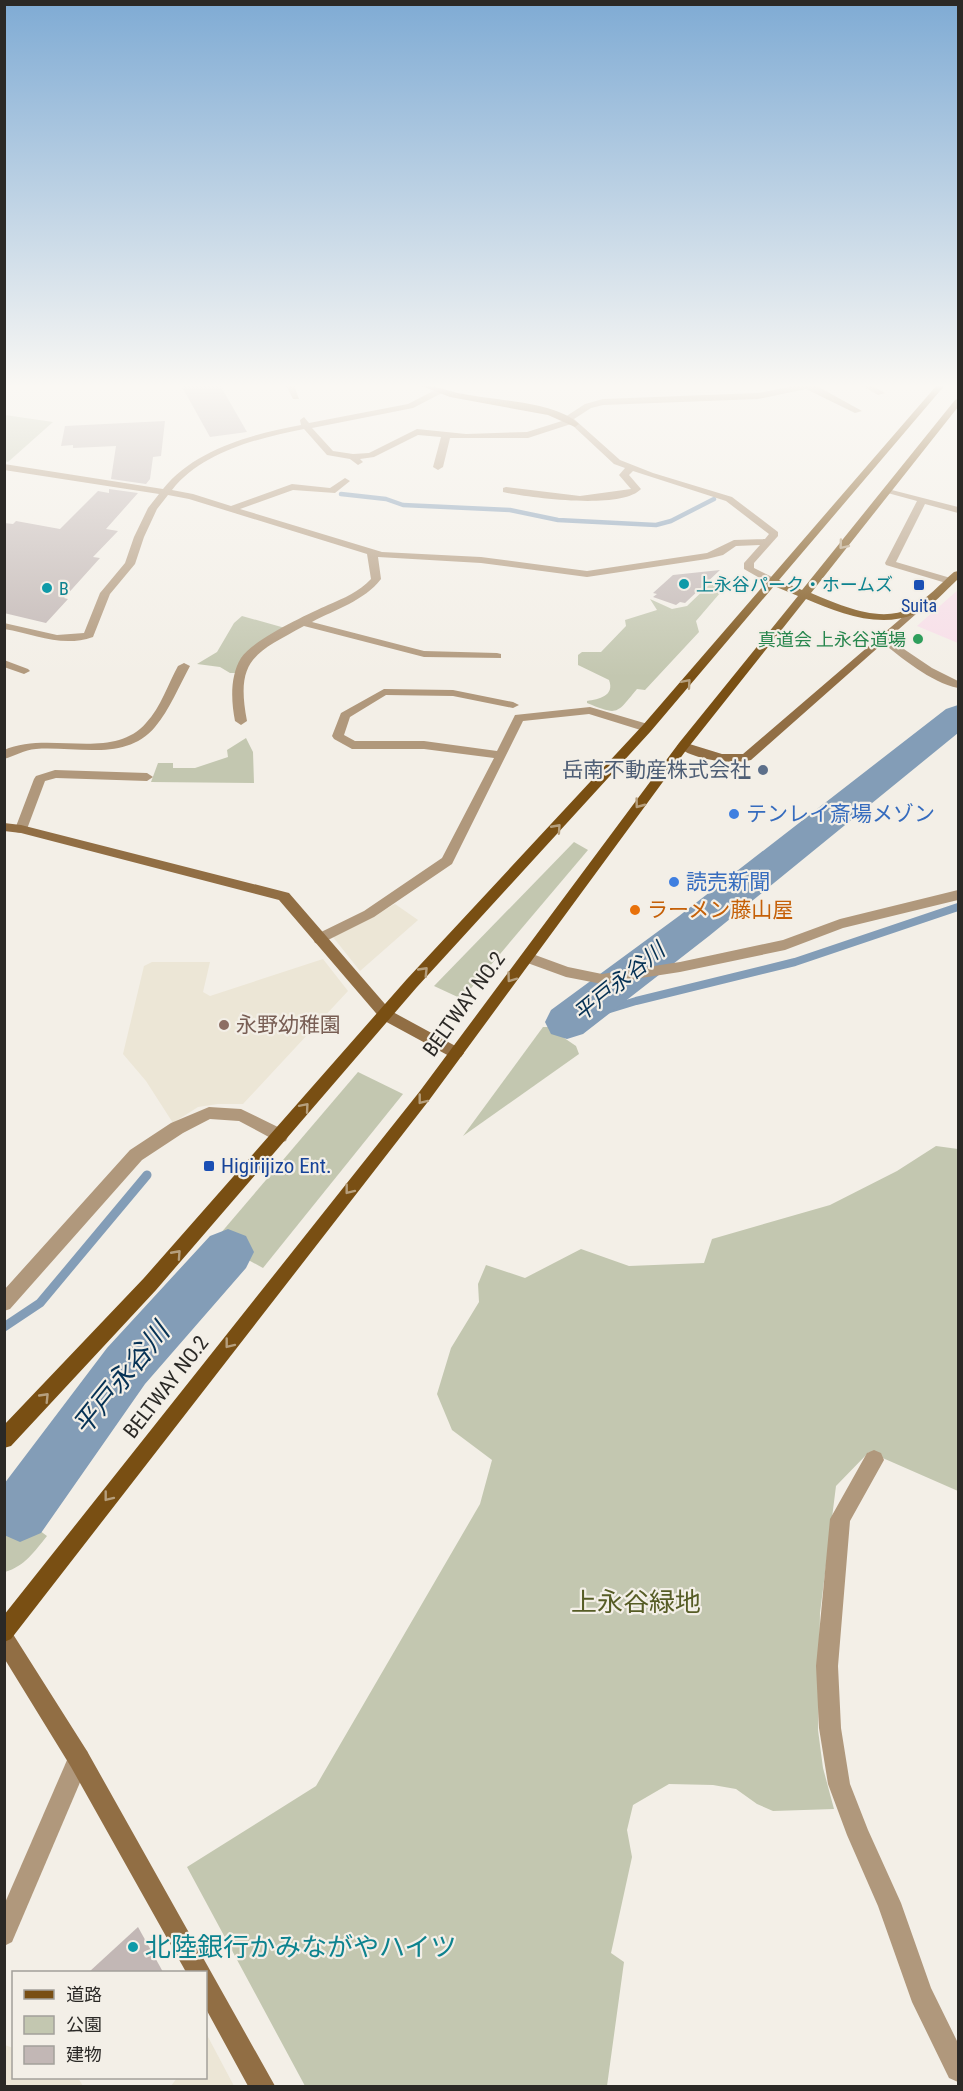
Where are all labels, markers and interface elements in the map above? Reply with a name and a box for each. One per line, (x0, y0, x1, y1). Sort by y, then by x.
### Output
one-way arrow (839, 538, 850, 549)
place label: 上永谷パーク・ホームズ (696, 574, 893, 595)
marker: 上永谷パーク・ホームズ (677, 577, 691, 591)
place label: B (59, 578, 69, 599)
marker: Suita (912, 578, 926, 592)
marker: B (40, 581, 54, 595)
place label: Suita (901, 595, 937, 616)
place label: 真道会 上永谷道場 (758, 629, 906, 650)
marker: 真道会 上永谷道場 (911, 632, 925, 646)
one-way arrow (680, 679, 691, 689)
place label: 岳南不動産株式会社 (562, 758, 751, 782)
marker: 岳南不動産株式会社 (756, 763, 770, 777)
one-way arrow (636, 798, 647, 809)
place label: テンレイ斎場メゾン (746, 802, 935, 826)
marker: テンレイ斎場メゾン (727, 807, 741, 821)
one-way arrow (550, 824, 561, 835)
place label: 読売新聞 (686, 870, 770, 894)
marker: 読売新聞 (667, 875, 681, 889)
place label: ラーメン藤山屋 (647, 898, 793, 922)
marker: ラーメン藤山屋 (628, 903, 642, 917)
water label: 平戸永谷川 (568, 936, 671, 1026)
street label: BELTWAY NO.2 (418, 947, 510, 1061)
one-way arrow (417, 967, 428, 978)
one-way arrow (507, 972, 518, 983)
place label: 永野幼稚園 (236, 1013, 341, 1037)
marker: 永野幼稚園 (217, 1018, 231, 1032)
one-way arrow (418, 1093, 429, 1104)
one-way arrow (298, 1103, 309, 1114)
place label: Higirijizo Ent. (221, 1154, 332, 1178)
marker: Higirijizo Ent. (202, 1159, 216, 1173)
one-way arrow (345, 1184, 356, 1195)
one-way arrow (170, 1250, 181, 1261)
water label: 平戸永谷川 (66, 1314, 178, 1442)
street label: BELTWAY NO.2 (119, 1331, 213, 1443)
one-way arrow (225, 1337, 236, 1348)
one-way arrow (38, 1393, 49, 1403)
one-way arrow (105, 1491, 116, 1502)
park label: 上永谷緑地 (571, 1587, 701, 1617)
place label: 北陸銀行かみながやハイツ (145, 1932, 456, 1962)
marker: 北陸銀行かみながやハイツ (126, 1940, 140, 1954)
legend (12, 1971, 207, 2079)
text: 道路 (66, 1984, 102, 2005)
text: 公園 (66, 2014, 102, 2035)
text: 建物 (66, 2044, 102, 2065)

